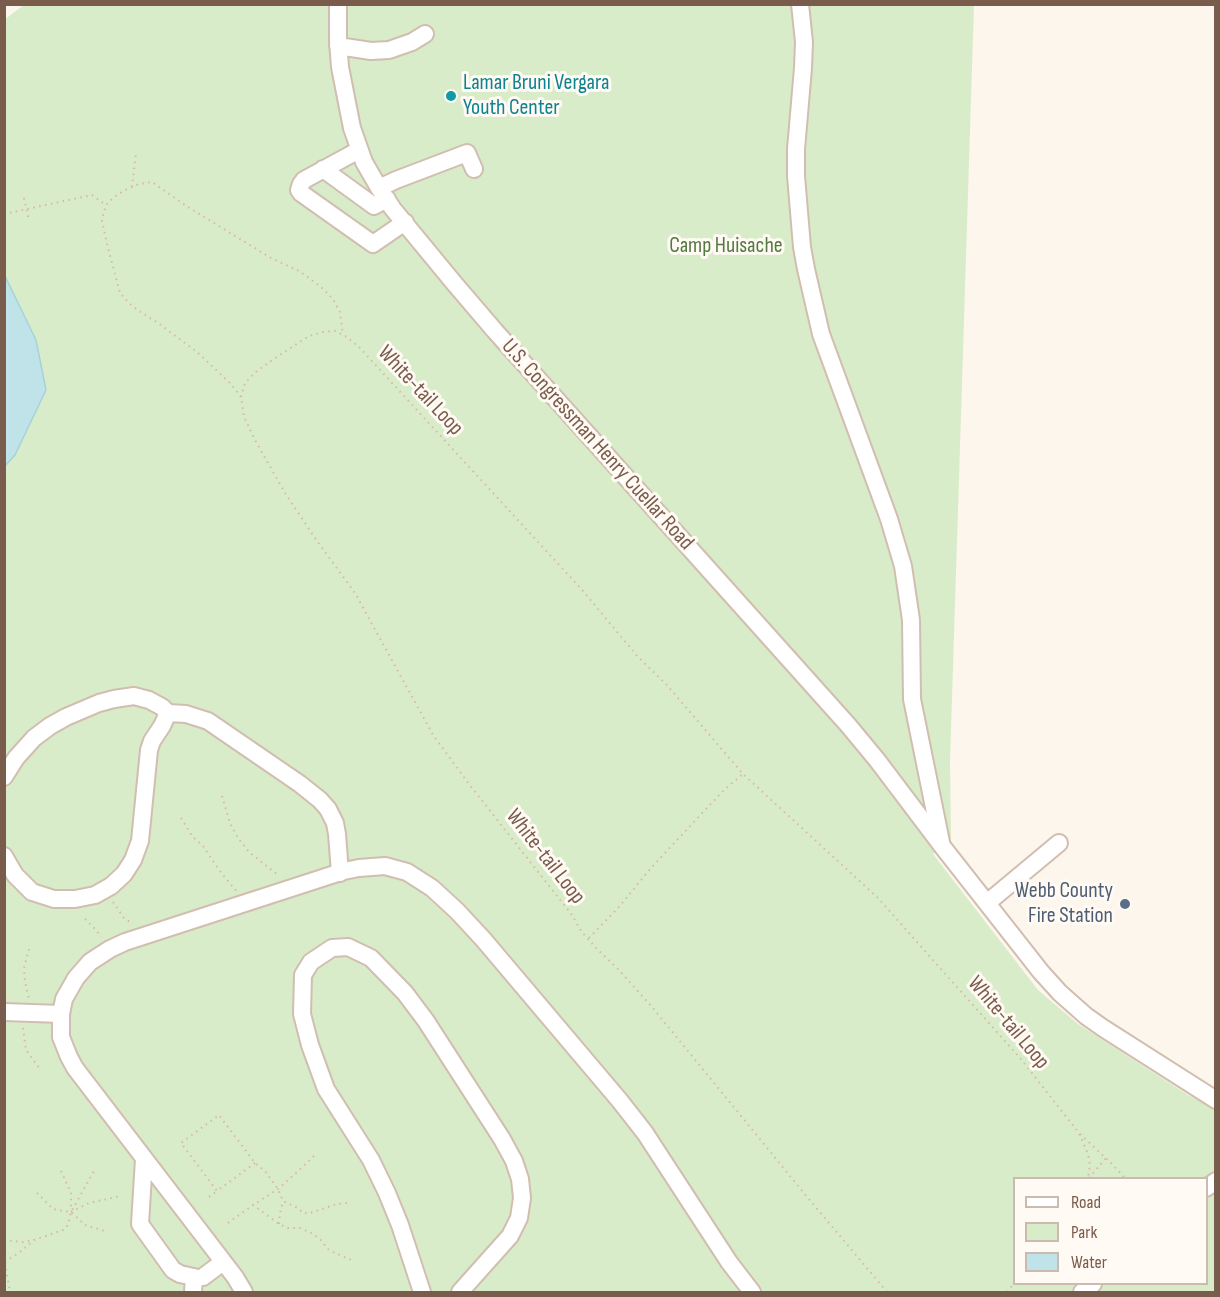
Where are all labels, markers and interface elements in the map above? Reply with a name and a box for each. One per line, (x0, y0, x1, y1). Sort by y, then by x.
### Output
place label: Lamar Bruni Vergara Youth Center (463, 70, 609, 122)
marker: Lamar Bruni Vergara Youth Center (444, 89, 458, 103)
park label: Camp Huisache (669, 233, 783, 259)
street label: U.S. Congressman Henry Cuellar Road (495, 334, 699, 556)
street label: White-tail Loop (372, 341, 468, 441)
street label: White-tail Loop (500, 804, 590, 910)
place label: Webb County Fire Station (1015, 878, 1113, 930)
marker: Webb County Fire Station (1118, 897, 1132, 911)
street label: White-tail Loop (961, 971, 1055, 1075)
legend (1013, 1177, 1208, 1285)
text: Road (1071, 1192, 1101, 1213)
text: Park (1071, 1222, 1097, 1243)
text: Water (1071, 1252, 1107, 1273)

